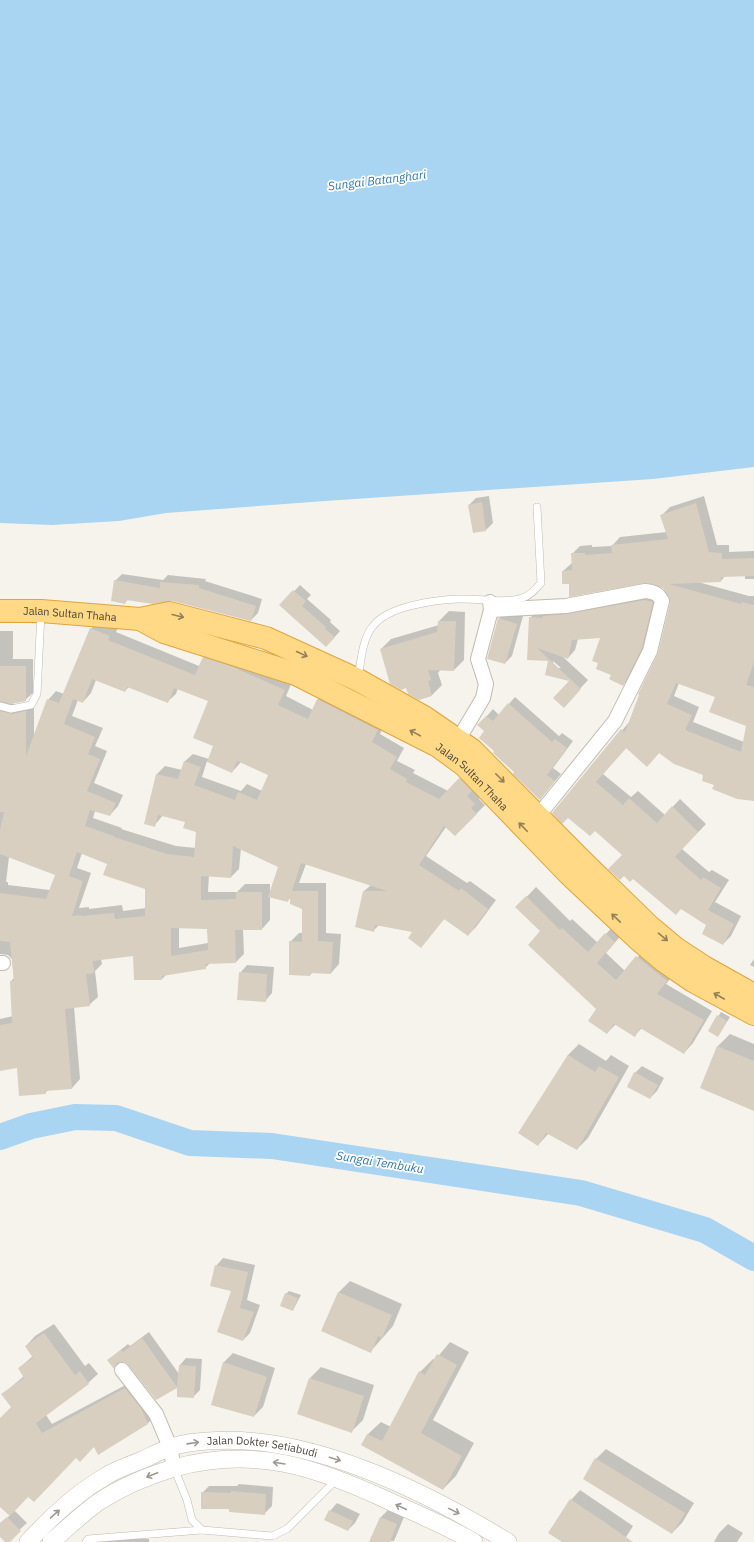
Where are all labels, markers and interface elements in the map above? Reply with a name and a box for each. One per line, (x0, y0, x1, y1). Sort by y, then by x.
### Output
water label: Sungai Batanghari (327, 166, 428, 193)
street label: Jalan Sultan Thaha (23, 604, 117, 624)
one-way arrow (171, 612, 184, 620)
one-way arrow (295, 651, 307, 658)
one-way arrow (409, 729, 421, 737)
street label: Jalan Sultan Thaha (433, 740, 511, 814)
one-way arrow (495, 773, 505, 783)
one-way arrow (519, 822, 528, 832)
one-way arrow (611, 914, 621, 923)
one-way arrow (657, 933, 668, 942)
one-way arrow (713, 992, 725, 1000)
water label: Sungai Tembuku (335, 1148, 425, 1176)
street label: Jalan Dokter Setiabudi (206, 1433, 319, 1460)
one-way arrow (187, 1439, 200, 1447)
one-way arrow (329, 1456, 341, 1464)
one-way arrow (273, 1459, 286, 1467)
one-way arrow (146, 1472, 158, 1480)
one-way arrow (395, 1503, 407, 1510)
one-way arrow (448, 1508, 460, 1515)
one-way arrow (50, 1509, 60, 1519)

